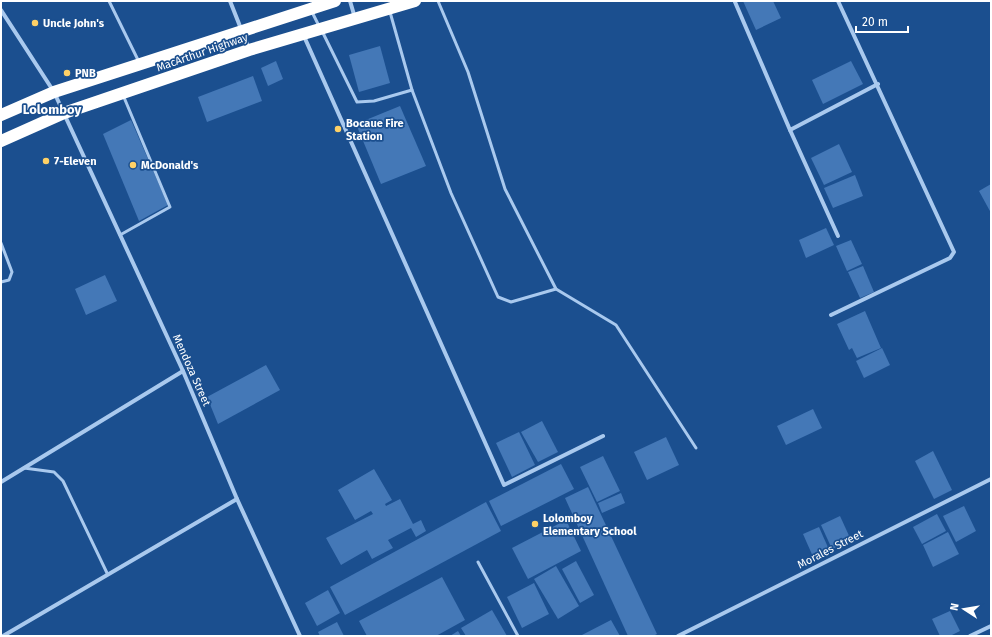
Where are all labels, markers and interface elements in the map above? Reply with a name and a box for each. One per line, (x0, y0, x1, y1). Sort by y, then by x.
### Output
scale bar (856, 8, 908, 34)
text: 20 m (862, 15, 888, 29)
place label: Uncle John's (43, 17, 105, 30)
marker: Uncle John's (30, 18, 40, 28)
street label: MacArthur Highway (155, 30, 250, 74)
place label: PNB (75, 67, 96, 80)
marker: PNB (62, 68, 72, 78)
district label: Lolomboy (23, 102, 81, 117)
place label: Bocaue Fire Station (346, 117, 404, 143)
marker: Bocaue Fire Station (333, 124, 343, 134)
place label: 7-Eleven (54, 155, 96, 168)
marker: 7-Eleven (41, 156, 51, 166)
place label: McDonald's (141, 159, 199, 172)
marker: McDonald's (128, 160, 138, 170)
street label: Mendoza Street (170, 332, 213, 408)
place label: Lolomboy Elementary School (543, 512, 637, 538)
marker: Lolomboy Elementary School (530, 519, 540, 529)
street label: Morales Street (795, 527, 865, 572)
north arrow (944, 589, 984, 629)
text: N (948, 602, 962, 612)

